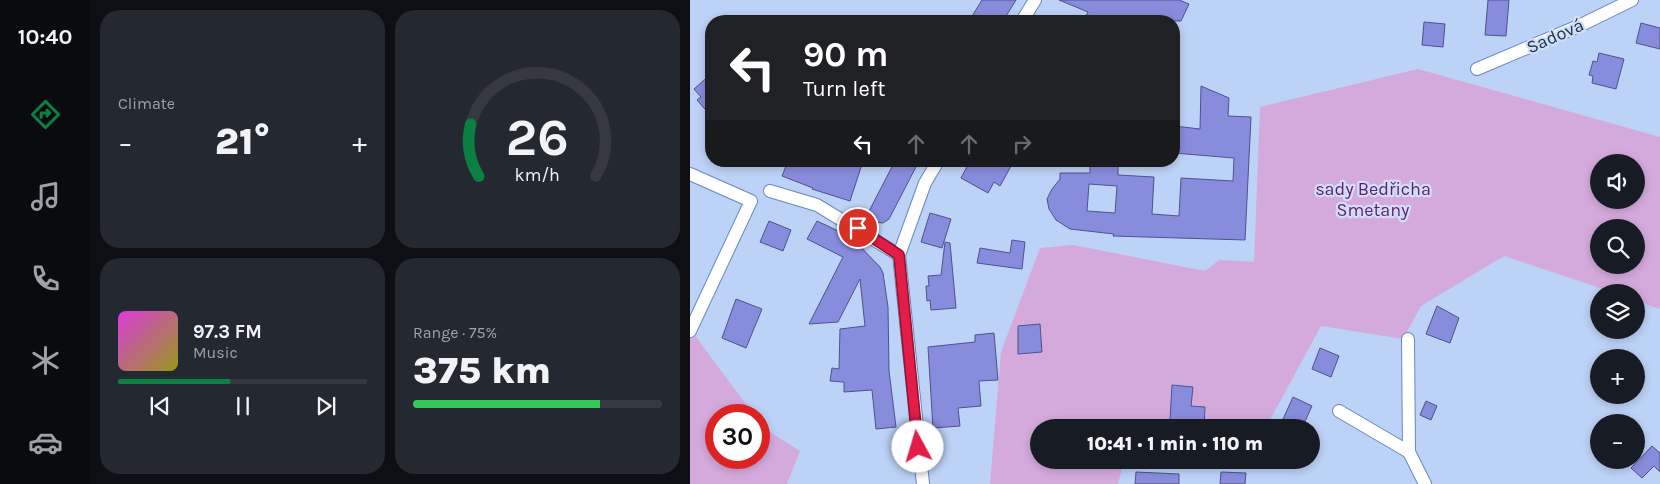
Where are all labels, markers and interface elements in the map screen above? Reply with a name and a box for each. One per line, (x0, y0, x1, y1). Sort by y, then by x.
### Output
street label: Sadová (1523, 14, 1587, 58)
text: 10:40 (18, 24, 72, 50)
text: 90 m (803, 34, 889, 75)
icon: left (720, 35, 785, 100)
text: Turn left (803, 76, 886, 102)
text: Climate (118, 94, 175, 113)
icon: directions (28, 97, 63, 132)
text: 26 (506, 107, 569, 168)
text: 21° (215, 119, 270, 164)
text: − (118, 126, 133, 159)
text: + (352, 126, 367, 159)
icon: left (849, 130, 877, 158)
icon: ahead (902, 130, 930, 158)
icon: ahead (955, 130, 983, 158)
icon: right (1008, 130, 1036, 158)
map controls (1590, 154, 1645, 469)
button: sound (1590, 154, 1645, 209)
text: km/h (515, 165, 560, 186)
park label: sady Bedřicha Smetany (1315, 178, 1431, 221)
icon: music (28, 179, 63, 214)
pin (837, 207, 879, 249)
icon: arrive (844, 214, 872, 242)
button: search (1590, 219, 1645, 274)
icon: phone (28, 261, 63, 296)
button: layers (1590, 284, 1645, 339)
text: 97.3 FM (193, 321, 262, 343)
text: Range · 75% (413, 323, 497, 342)
icon: climate (28, 343, 63, 378)
text: Music (193, 343, 238, 362)
text: 375 km (413, 348, 551, 393)
button: + (1590, 349, 1645, 404)
icon: previous (146, 392, 174, 420)
icon: pause (229, 392, 257, 420)
icon: next (312, 392, 340, 420)
speed limit sign: 30 (705, 404, 770, 469)
button: − (1590, 414, 1645, 469)
position arrow (891, 420, 943, 472)
icon: car (28, 425, 63, 460)
text: 10:41 · 1 min · 110 m (1087, 433, 1263, 455)

